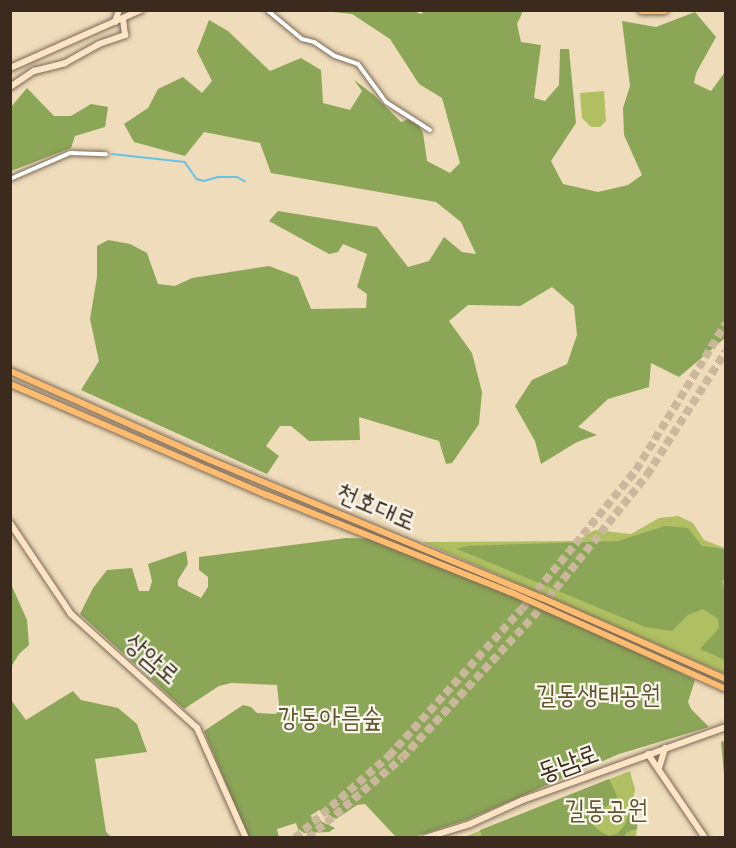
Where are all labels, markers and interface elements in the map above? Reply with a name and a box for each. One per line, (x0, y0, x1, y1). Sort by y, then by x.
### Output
street label: 천호대로 (331, 476, 421, 538)
street label: 상암로 (118, 627, 186, 691)
park label: 길동생태공원 (535, 679, 661, 711)
park label: 강동아름숲 (278, 702, 382, 734)
street label: 동남로 (533, 738, 603, 788)
park label: 길동공원 (564, 794, 648, 826)

